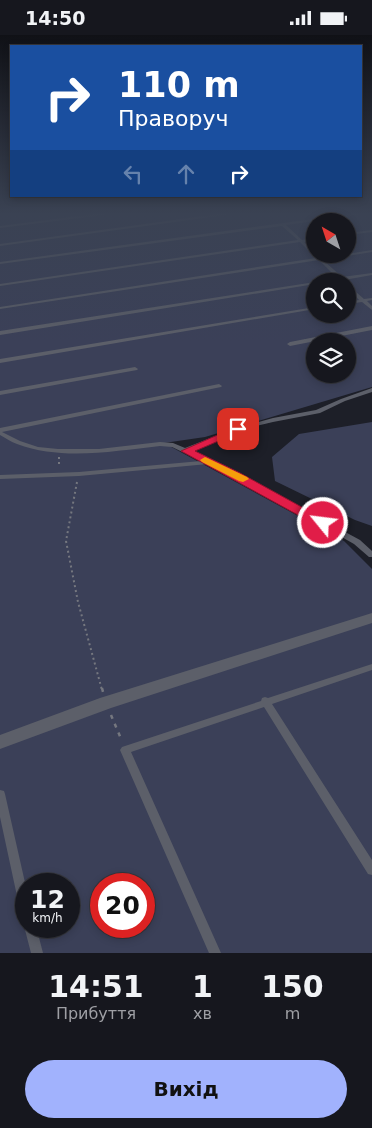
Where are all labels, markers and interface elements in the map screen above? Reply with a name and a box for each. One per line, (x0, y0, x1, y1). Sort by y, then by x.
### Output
text: 14:50 (25, 7, 85, 29)
icon: right (35, 65, 100, 130)
text: 110 m (118, 65, 240, 105)
text: Праворуч (118, 106, 228, 131)
icon: left (119, 160, 147, 188)
icon: ahead (172, 160, 200, 188)
icon: right (225, 160, 253, 188)
north arrow (306, 213, 356, 263)
map controls (306, 213, 356, 383)
button: search (306, 273, 356, 323)
button: layers (306, 333, 356, 383)
pin (217, 408, 259, 450)
icon: arrive (224, 415, 252, 443)
position arrow (296, 496, 348, 548)
speed limit sign: 20 (90, 873, 155, 938)
text: 12 (30, 885, 65, 914)
text: km/h (32, 911, 63, 925)
text: 14:51 (48, 969, 144, 1004)
text: 1 (192, 969, 213, 1004)
text: 150 (261, 969, 324, 1004)
text: Прибуття (56, 1004, 136, 1023)
text: хв (193, 1004, 212, 1023)
text: m (285, 1004, 300, 1023)
button: Вихід (25, 1060, 347, 1118)

